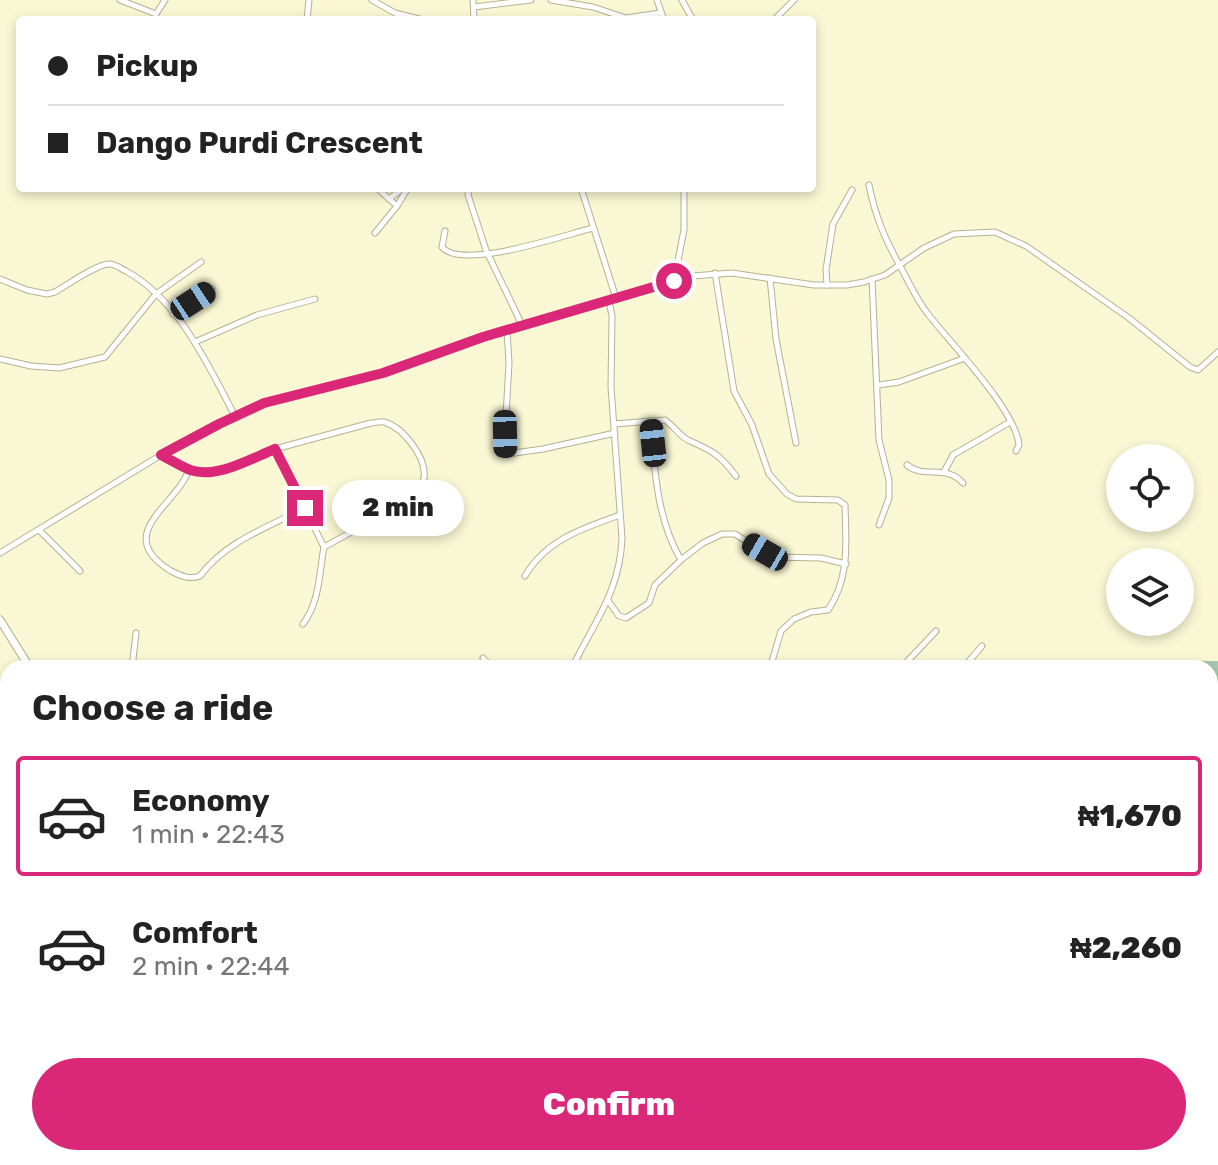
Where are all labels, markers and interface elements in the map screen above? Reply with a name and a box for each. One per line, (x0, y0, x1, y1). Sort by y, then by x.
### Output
text: Pickup (96, 48, 198, 84)
text: Dango Purdi Crescent (96, 125, 423, 161)
route start (656, 263, 692, 299)
car (166, 278, 220, 324)
car (493, 410, 517, 458)
car (639, 418, 667, 468)
map controls (1106, 444, 1194, 636)
button: locate (1106, 444, 1194, 532)
callout: 2 min (333, 480, 465, 536)
route end (287, 490, 323, 526)
text: 2 min (362, 492, 434, 523)
car (738, 530, 792, 574)
button: layers (1106, 548, 1194, 636)
text: Choose a ride (32, 686, 273, 729)
icon: car (36, 780, 108, 852)
text: Economy (132, 783, 270, 819)
text: ₦1,670 (1078, 798, 1182, 834)
text: 1 min · 22:43 (132, 819, 285, 850)
icon: car (36, 912, 108, 984)
text: Comfort (132, 915, 258, 951)
text: ₦2,260 (1070, 930, 1182, 966)
text: 2 min · 22:44 (132, 951, 290, 982)
button: Confirm (32, 1058, 1186, 1150)

